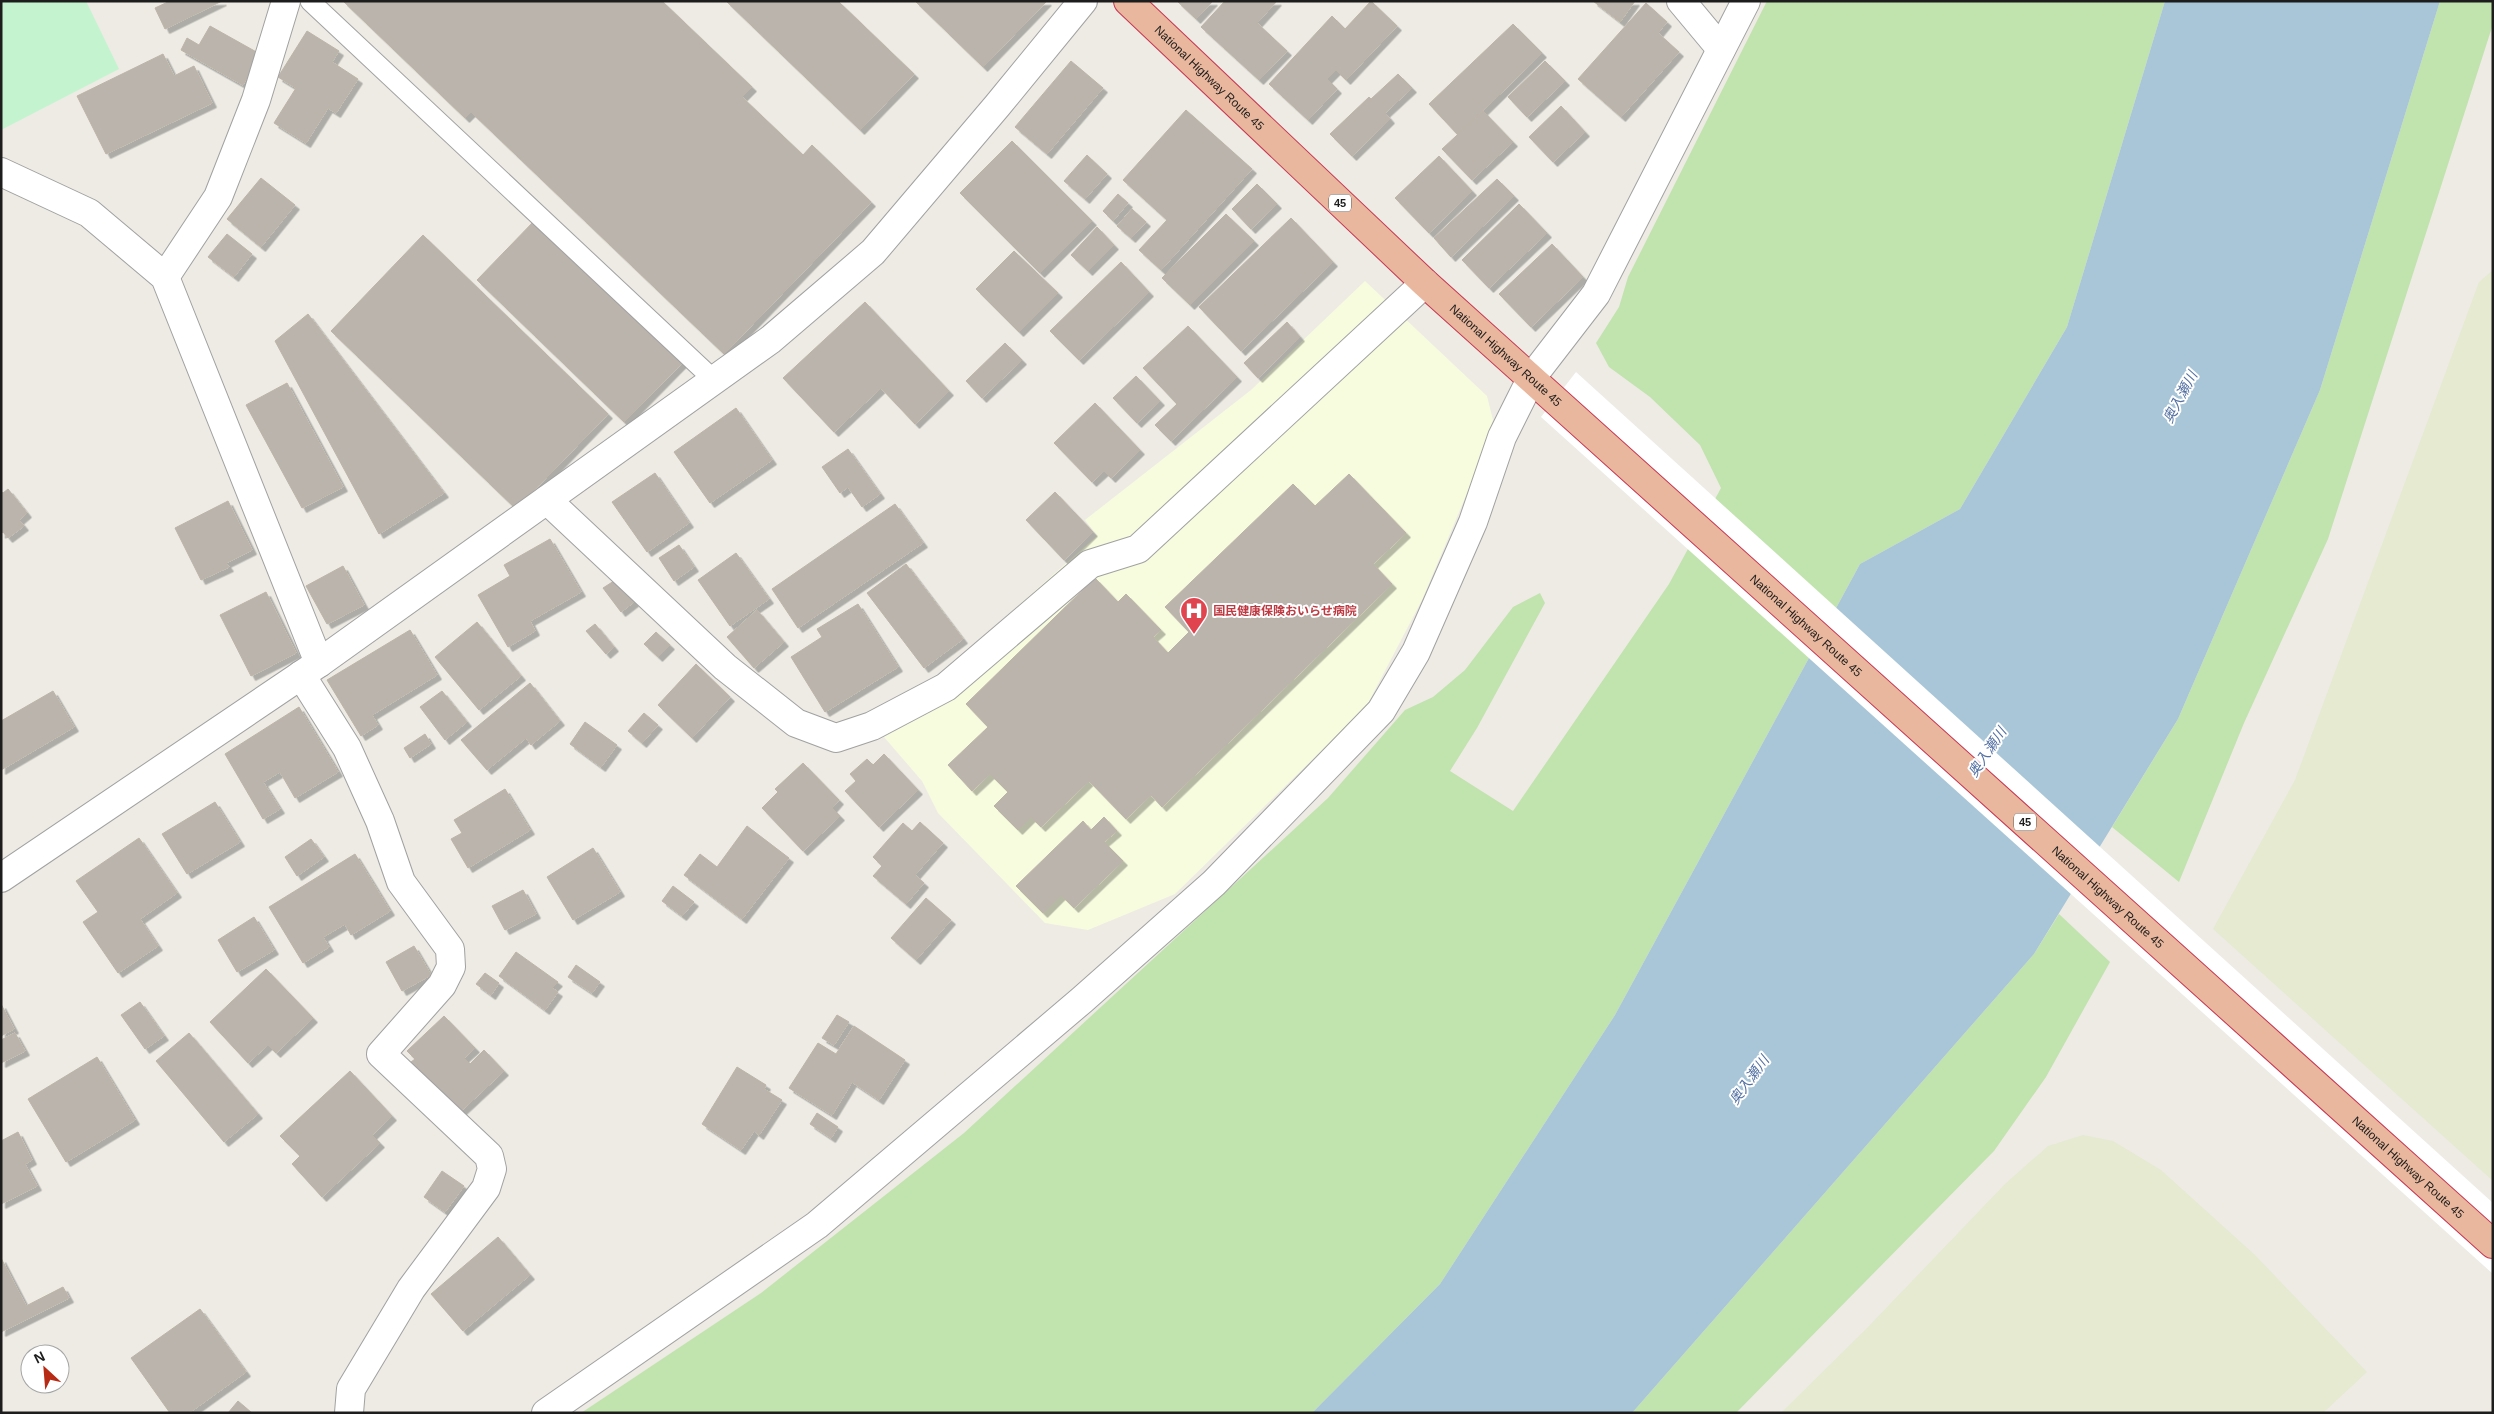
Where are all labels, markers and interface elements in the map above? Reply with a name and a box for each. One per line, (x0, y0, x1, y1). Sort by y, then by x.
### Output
street label: National Highway Route 45 (1152, 23, 1267, 134)
road number: 45 (1329, 194, 1351, 212)
street label: National Highway Route 45 (1447, 302, 1565, 410)
water label: 奥入瀬川 (2160, 367, 2201, 425)
street label: National Highway Route 45 (1747, 572, 1865, 680)
hospital icon: 国民健康保険おいらせ病院 (1179, 596, 1209, 635)
place label: 国民健康保険おいらせ病院 (1213, 604, 1357, 618)
water label: 奥入瀬川 (1965, 723, 2010, 780)
road number: 45 (2014, 814, 2036, 830)
street label: National Highway Route 45 (2049, 843, 2167, 951)
water label: 奥入瀬川 (1726, 1051, 1773, 1107)
street label: National Highway Route 45 (2349, 1114, 2467, 1222)
north arrow (20, 1344, 70, 1394)
text: N (31, 1348, 47, 1367)

